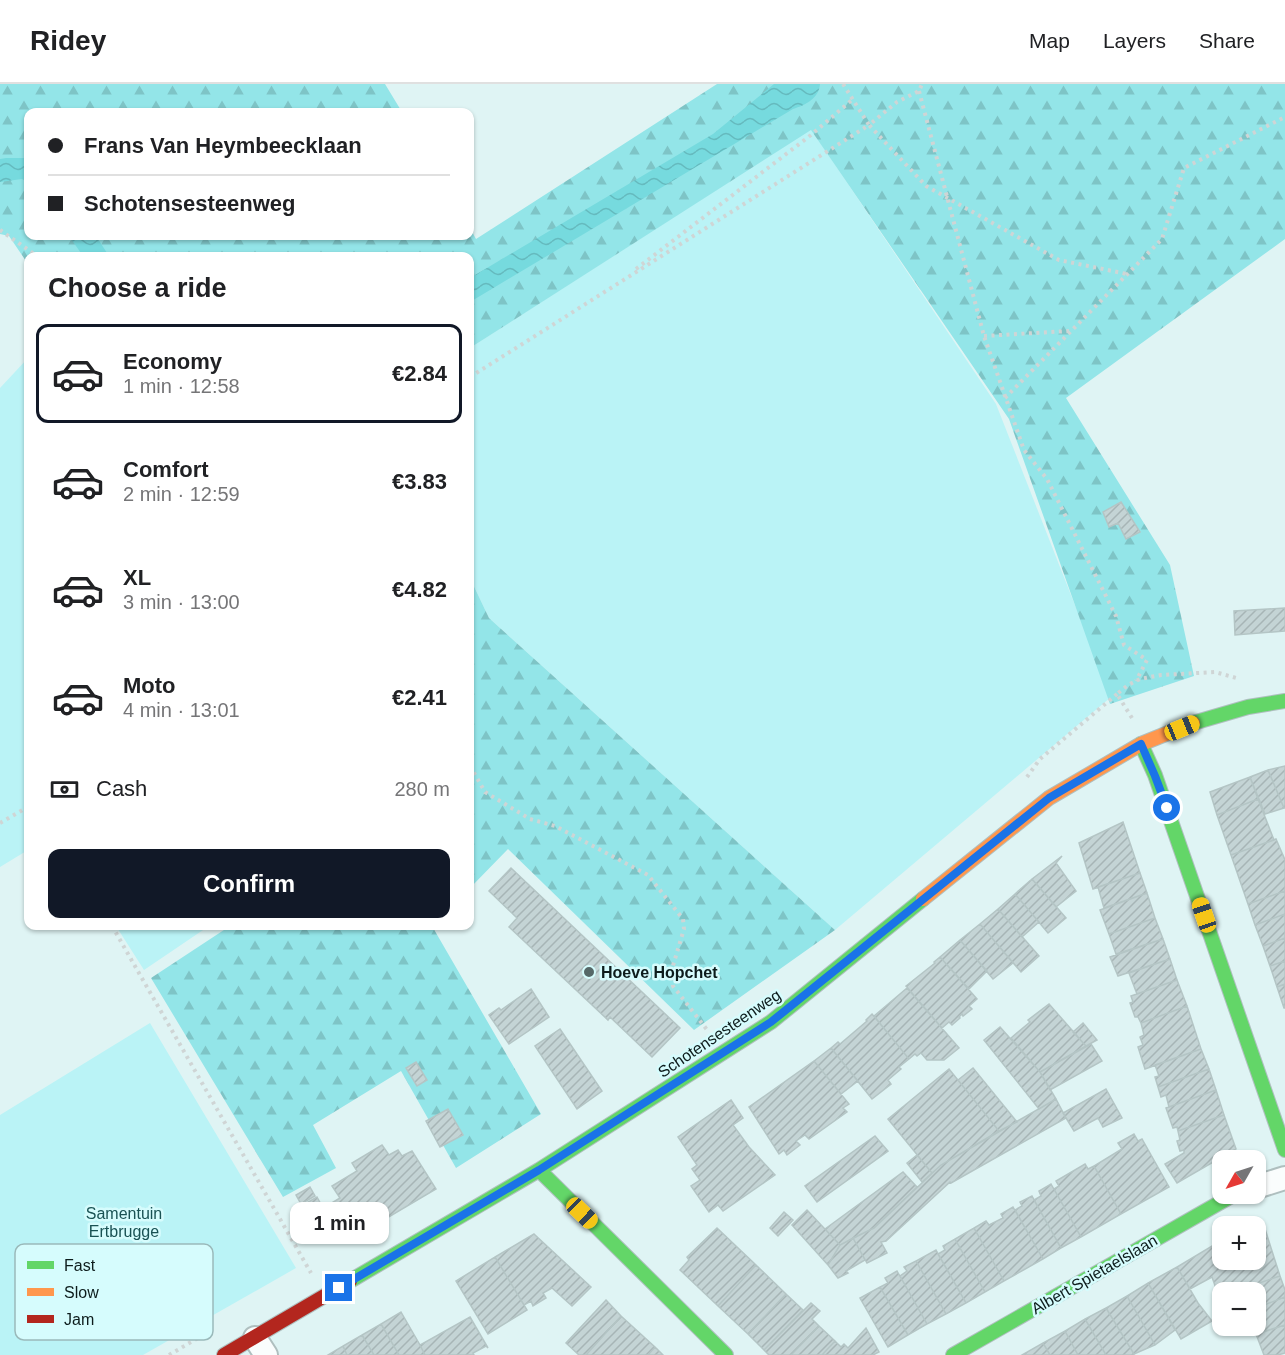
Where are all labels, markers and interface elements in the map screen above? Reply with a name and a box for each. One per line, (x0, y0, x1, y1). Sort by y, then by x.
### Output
text: Ridey (30, 25, 106, 56)
text: Map (1029, 29, 1070, 52)
text: Layers (1103, 29, 1166, 52)
text: Share (1199, 29, 1255, 52)
text: Frans Van Heymbeecklaan (84, 133, 362, 158)
text: Schotensesteenweg (84, 191, 296, 216)
text: Choose a ride (48, 273, 227, 303)
icon: car (51, 347, 105, 401)
text: Economy (123, 349, 222, 374)
text: €2.84 (392, 361, 447, 386)
text: 1 min · 12:58 (123, 375, 240, 397)
icon: car (51, 455, 105, 509)
text: Comfort (123, 457, 209, 482)
text: €3.83 (392, 469, 447, 494)
text: 2 min · 12:59 (123, 483, 240, 505)
icon: car (51, 563, 105, 617)
text: XL (123, 565, 151, 590)
text: €4.82 (392, 577, 447, 602)
text: 3 min · 13:00 (123, 591, 240, 613)
icon: car (51, 671, 105, 725)
text: Moto (123, 673, 176, 698)
text: €2.41 (392, 685, 447, 710)
text: 4 min · 13:01 (123, 699, 240, 721)
car (1162, 713, 1202, 743)
icon: cash (48, 773, 81, 806)
text: Cash (96, 776, 147, 801)
text: 280 m (394, 778, 450, 800)
route start (1153, 794, 1180, 821)
button: Confirm (48, 849, 450, 918)
car (1190, 895, 1218, 935)
place label: Hoeve Hopchet (601, 964, 718, 981)
marker: Hoeve Hopchet (582, 965, 596, 979)
street label: Schotensesteenweg (655, 986, 784, 1081)
north arrow (1212, 1150, 1266, 1204)
map controls (1212, 1150, 1266, 1336)
car (563, 1194, 601, 1232)
callout: 1 min (290, 1201, 388, 1243)
park label: Samentuin Ertbrugge (86, 1205, 162, 1240)
text: 1 min (313, 1212, 366, 1234)
button: + (1212, 1216, 1266, 1270)
street label: Albert Spietaelslaan (1028, 1231, 1160, 1317)
legend (15, 1244, 213, 1340)
text: Fast (64, 1257, 96, 1274)
route end (325, 1274, 352, 1301)
button: − (1212, 1282, 1266, 1336)
text: Slow (64, 1284, 99, 1301)
text: Jam (64, 1311, 94, 1328)

